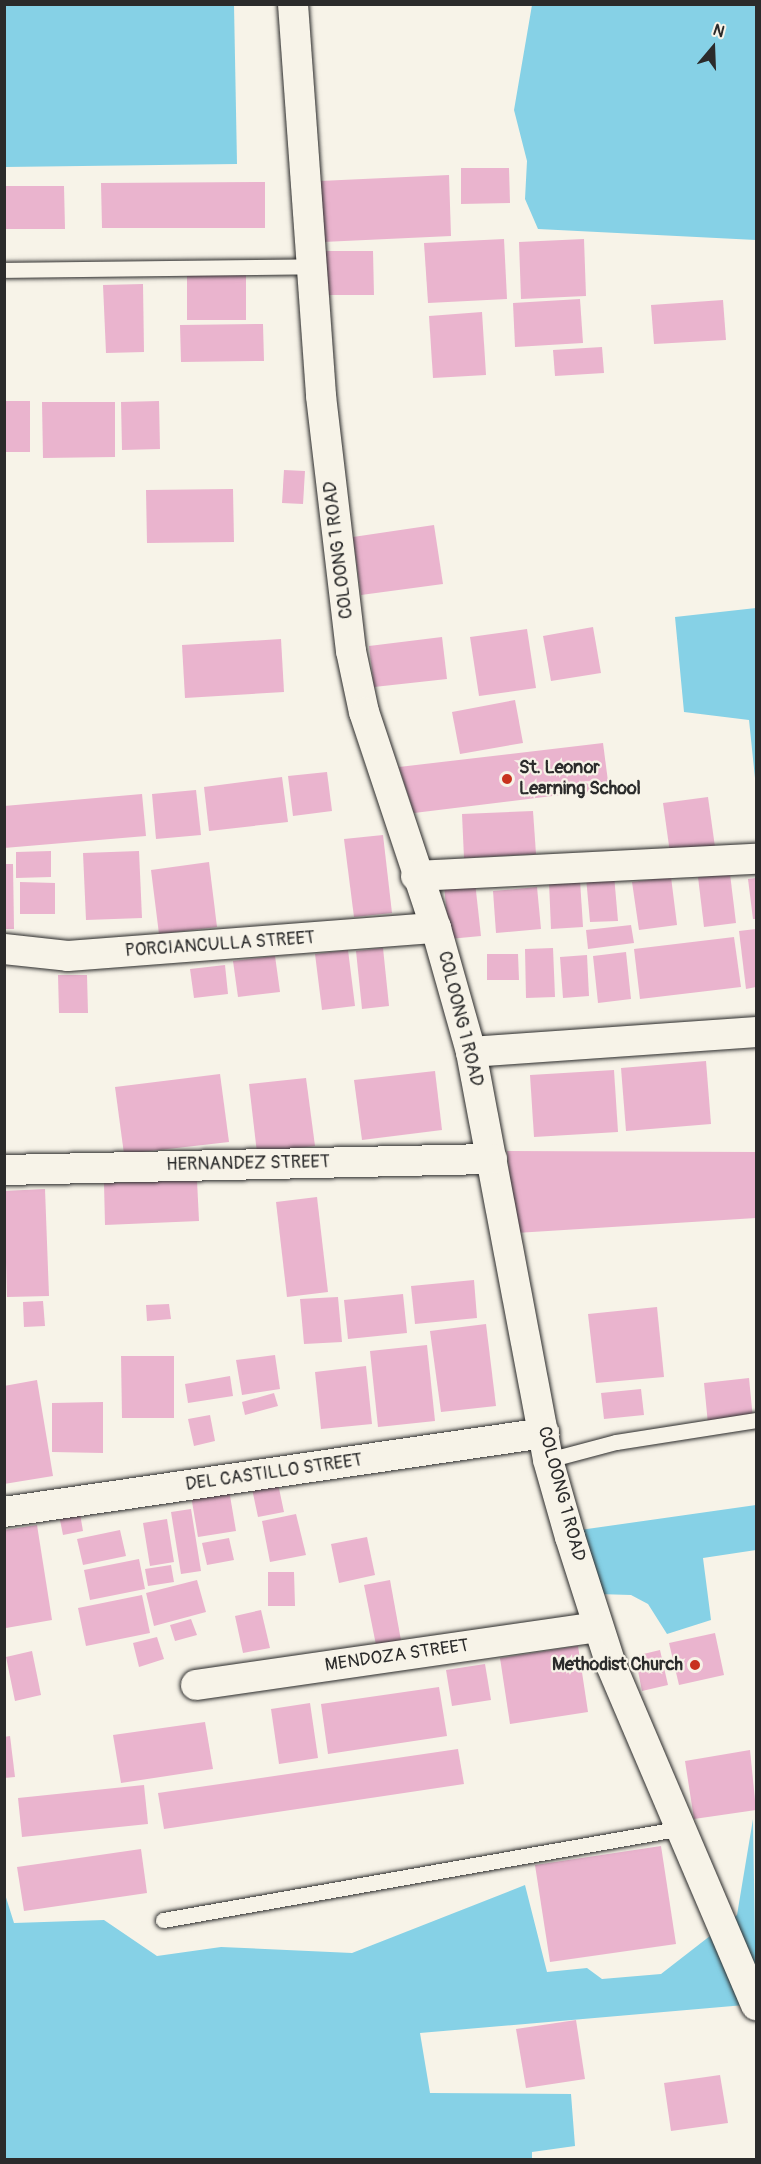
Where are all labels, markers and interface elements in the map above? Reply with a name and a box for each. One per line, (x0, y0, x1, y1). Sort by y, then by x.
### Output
north arrow (683, 18, 743, 78)
text: N (710, 20, 727, 42)
street label: COLOONG 1 ROAD (320, 480, 358, 620)
place label: St. Leonor Learning School (519, 758, 641, 800)
marker: St. Leonor Learning School (500, 772, 514, 786)
street label: PORCIANCULLA STREET (124, 928, 316, 962)
street label: COLOONG 1 ROAD (433, 949, 487, 1089)
street label: HERNANDEZ STREET (166, 1152, 330, 1176)
street label: COLOONG 1 ROAD (533, 1424, 589, 1564)
street label: DEL CASTILLO STREET (184, 1450, 364, 1496)
street label: MENDOZA STREET (324, 1635, 470, 1677)
place label: Methodist Church (552, 1654, 683, 1676)
marker: Methodist Church (688, 1658, 702, 1672)

